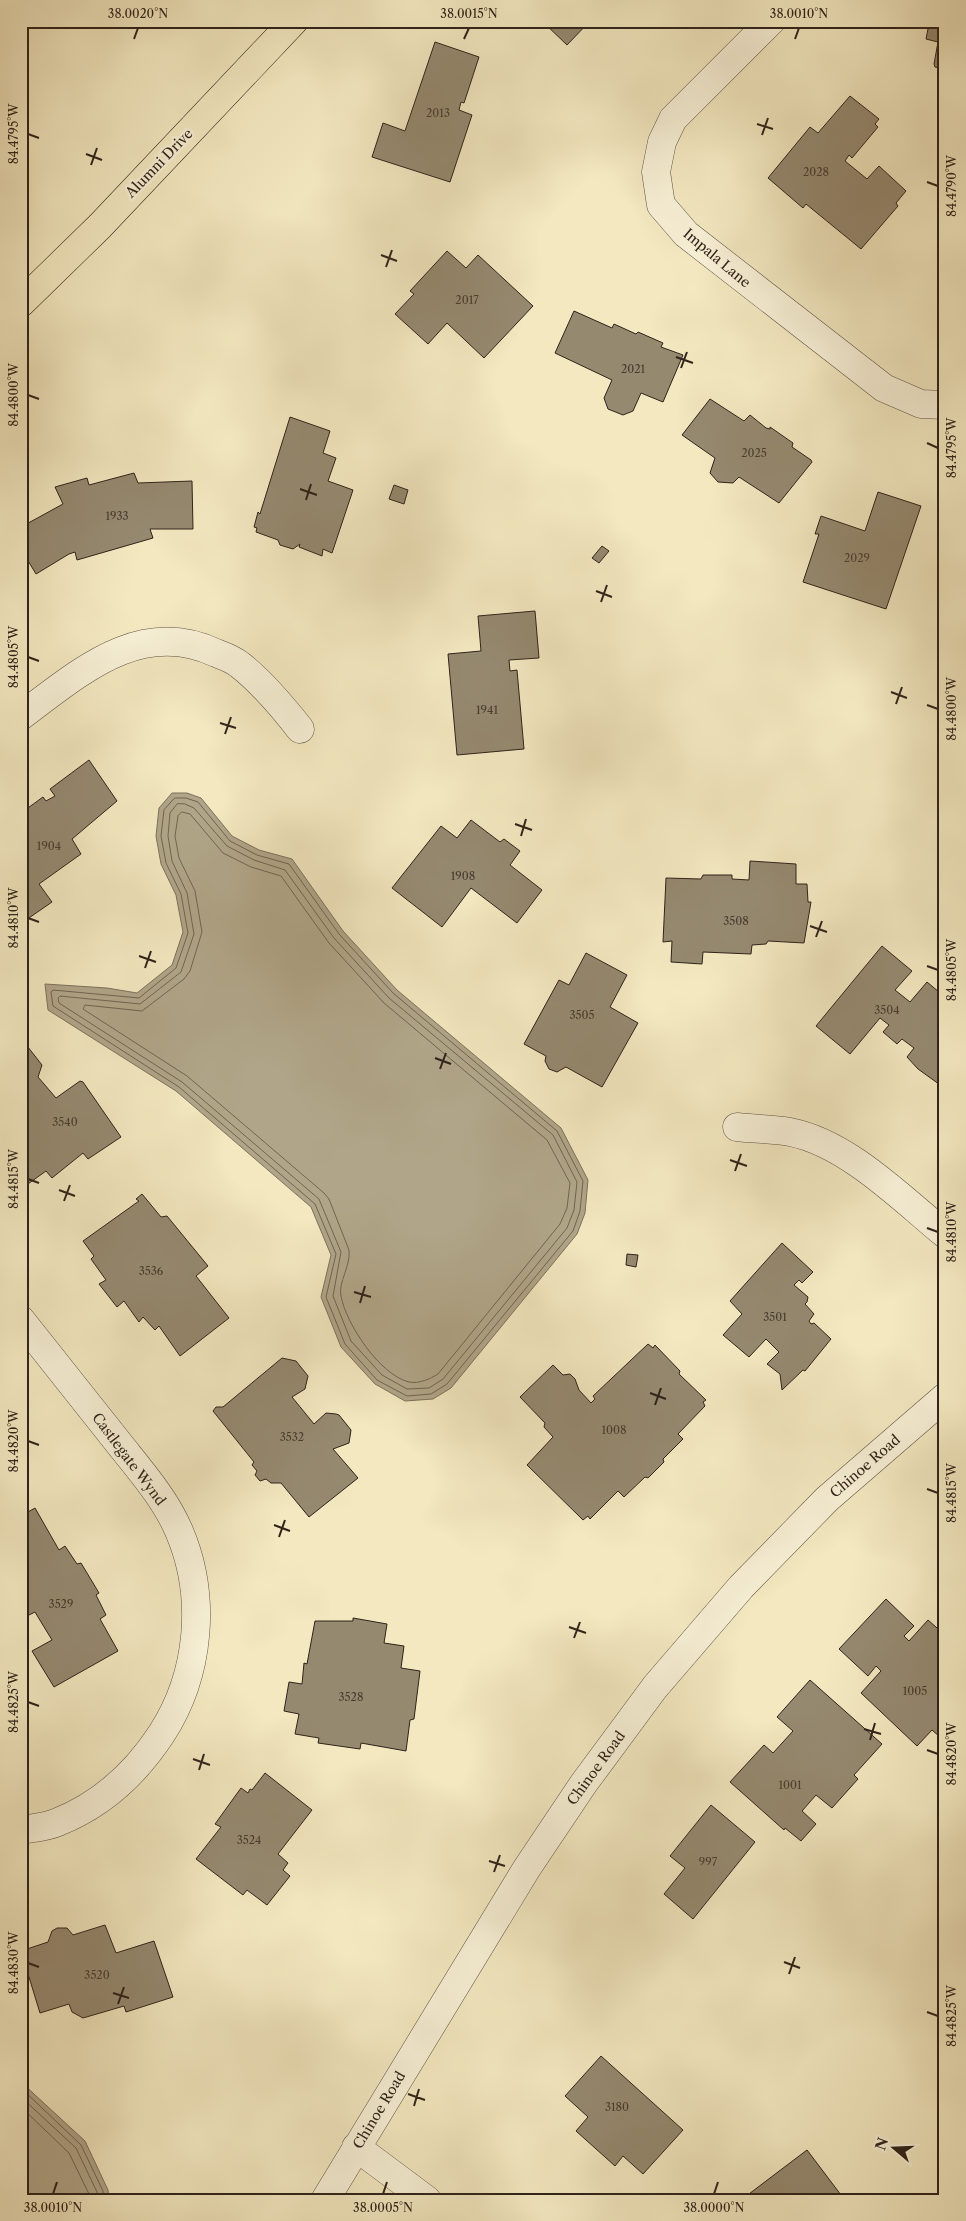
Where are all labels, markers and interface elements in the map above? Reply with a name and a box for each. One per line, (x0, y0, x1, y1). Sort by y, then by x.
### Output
text: 38.0020°N (108, 6, 168, 21)
text: 38.0015°N (440, 6, 498, 21)
text: 38.0010°N (770, 6, 828, 21)
text: 84.4795°W (6, 103, 21, 164)
house number: 2013 (426, 106, 450, 120)
street label: Alumni Drive (121, 125, 197, 202)
text: 84.4790°W (944, 154, 959, 217)
house number: 2028 (803, 165, 829, 179)
street label: Impala Lane (680, 225, 755, 292)
house number: 2017 (455, 293, 479, 307)
text: 84.4800°W (6, 362, 21, 427)
house number: 2021 (621, 362, 645, 376)
text: 84.4795°W (944, 417, 959, 478)
house number: 2025 (741, 446, 767, 460)
house number: 1933 (105, 509, 129, 523)
house number: 2029 (844, 551, 870, 565)
text: 84.4805°W (6, 625, 21, 688)
text: 84.4800°W (944, 676, 959, 741)
house number: 1941 (476, 703, 498, 717)
house number: 1904 (37, 839, 61, 853)
house number: 1908 (451, 869, 475, 883)
text: 84.4810°W (6, 887, 21, 949)
house number: 3508 (723, 914, 749, 928)
text: 84.4805°W (944, 938, 959, 1001)
house number: 3504 (874, 1003, 900, 1017)
house number: 3505 (570, 1008, 595, 1022)
house number: 3540 (52, 1115, 78, 1129)
text: 84.4815°W (6, 1148, 21, 1209)
text: 84.4810°W (944, 1201, 959, 1263)
house number: 3536 (139, 1264, 164, 1278)
house number: 3501 (763, 1310, 787, 1324)
text: 84.4820°W (6, 1409, 21, 1472)
street label: Castlegate Wynd (88, 1409, 170, 1509)
house number: 1008 (601, 1423, 627, 1437)
house number: 3532 (280, 1430, 304, 1444)
street label: Chinoe Road (826, 1430, 904, 1501)
text: 84.4815°W (944, 1462, 959, 1523)
house number: 3529 (49, 1597, 73, 1611)
text: 84.4825°W (6, 1670, 21, 1733)
house number: 1005 (903, 1684, 927, 1698)
house number: 3528 (339, 1690, 363, 1704)
text: 84.4820°W (944, 1722, 959, 1785)
street label: Chinoe Road (563, 1727, 629, 1809)
house number: 1001 (778, 1778, 802, 1792)
house number: 3524 (237, 1833, 261, 1847)
house number: 997 (699, 1855, 718, 1869)
text: 84.4830°W (6, 1931, 21, 1994)
house number: 3520 (84, 1968, 110, 1982)
text: 84.4825°W (944, 1984, 959, 2047)
street label: Chinoe Road (349, 2068, 409, 2152)
house number: 3180 (605, 2100, 629, 2114)
north arrow (868, 2124, 918, 2174)
text: N (871, 2135, 892, 2152)
text: 38.0010°N (24, 2200, 82, 2215)
text: 38.0005°N (353, 2200, 413, 2215)
text: 38.0000°N (684, 2200, 745, 2215)

